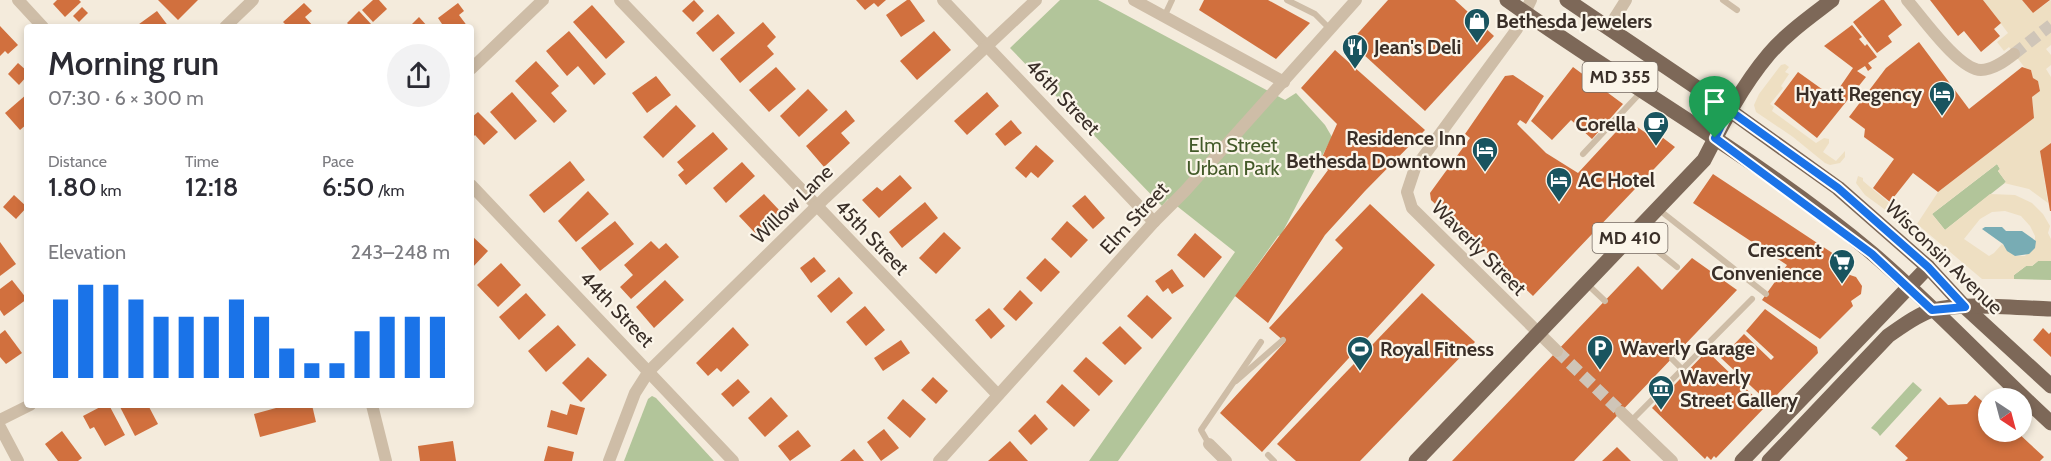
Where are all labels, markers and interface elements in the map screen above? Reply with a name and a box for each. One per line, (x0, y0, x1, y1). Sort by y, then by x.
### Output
shop icon: Bethesda Jewelers (1462, 6, 1492, 44)
place label: Bethesda Jewelers (1496, 9, 1652, 33)
restaurant icon: Jean's Deli (1340, 32, 1370, 70)
place label: Jean's Deli (1373, 35, 1461, 59)
text: Morning run (48, 43, 219, 83)
button: share (387, 44, 450, 107)
street label: 46th Street (1021, 54, 1105, 140)
road number: MD 355 (1582, 62, 1658, 92)
pin (1689, 76, 1740, 138)
hotel icon: Hyatt Regency (1927, 79, 1957, 117)
place label: Hyatt Regency (1795, 82, 1922, 106)
icon: arrive (1698, 85, 1731, 118)
text: 07:30 · 6 × 300 m (48, 86, 204, 110)
cafe icon: Corella (1641, 109, 1671, 147)
place label: Corella (1575, 112, 1636, 136)
place label: Residence Inn Bethesda Downtown (1286, 126, 1466, 173)
park label: Elm Street Urban Park (1187, 133, 1279, 180)
hotel icon: Residence Inn Bethesda Downtown (1470, 135, 1500, 173)
text: Distance (48, 152, 107, 171)
text: Time (185, 152, 219, 171)
text: Pace (322, 152, 354, 171)
street label: Willow Lane (746, 159, 838, 249)
hotel icon: AC Hotel (1544, 165, 1574, 203)
place label: AC Hotel (1578, 168, 1655, 192)
text: 1.80 (48, 171, 97, 203)
text: 12:18 (185, 171, 238, 203)
text: 6:50 (322, 171, 375, 203)
street label: Elm Street (1095, 177, 1173, 259)
text: km (97, 181, 122, 200)
text: /km (375, 181, 405, 200)
street label: 45th Street (830, 194, 914, 280)
street label: Wisconsin Avenue (1880, 195, 2008, 319)
street label: Waverly Street (1427, 196, 1532, 301)
road number: MD 410 (1592, 223, 1668, 253)
place label: Crescent Convenience (1711, 238, 1822, 285)
text: Elevation (48, 240, 126, 264)
text: 243–248 m (350, 240, 450, 264)
supermarket icon: Crescent Convenience (1827, 247, 1857, 285)
street label: 44th Street (575, 266, 659, 352)
parking icon: Waverly Garage (1585, 333, 1615, 371)
sports icon: Royal Fitness (1345, 334, 1375, 372)
place label: Waverly Garage (1620, 336, 1755, 360)
place label: Royal Fitness (1380, 337, 1494, 361)
place label: Waverly Street Gallery (1680, 365, 1798, 412)
museum icon: Waverly Street Gallery (1646, 373, 1676, 411)
north arrow (1978, 388, 2032, 442)
map controls (1978, 388, 2032, 442)

